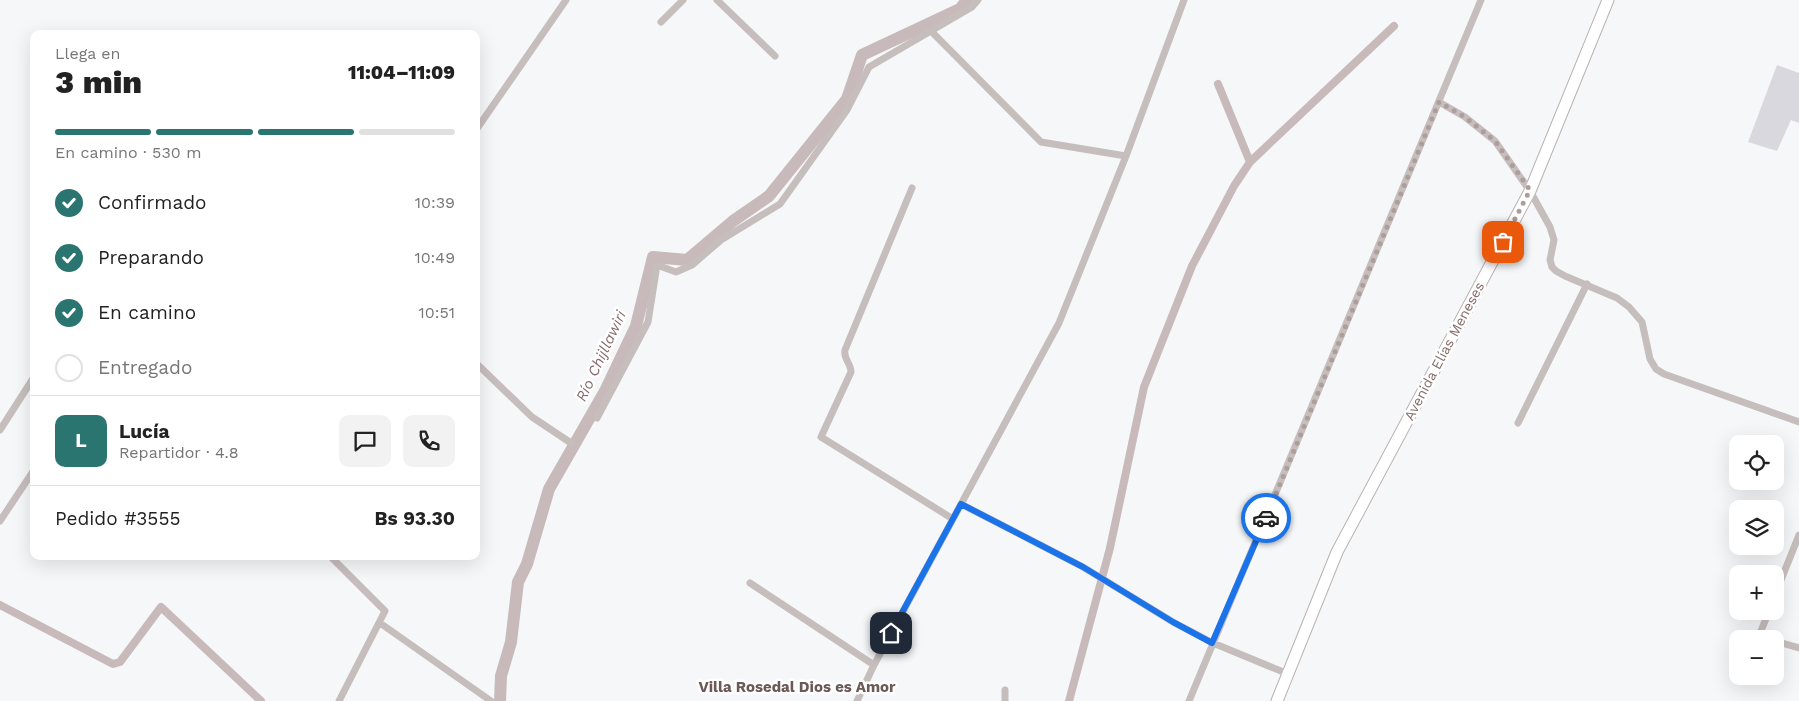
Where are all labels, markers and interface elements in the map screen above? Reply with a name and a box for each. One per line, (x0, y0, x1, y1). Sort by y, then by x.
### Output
text: Llega en (55, 44, 121, 63)
text: 11:04–11:09 (348, 61, 455, 84)
text: 3 min (55, 63, 142, 101)
text: En camino · 530 m (55, 143, 201, 162)
icon: check (55, 189, 83, 217)
text: Confirmado (98, 191, 207, 214)
text: 10:39 (415, 193, 455, 212)
pin (1482, 221, 1524, 263)
icon: bag (1489, 228, 1517, 256)
icon: check (55, 244, 83, 272)
text: Preparando (98, 246, 204, 269)
text: 10:49 (414, 248, 455, 267)
street label: Avenida Elías Meneses (1401, 279, 1487, 423)
icon: check (55, 299, 83, 327)
text: En camino (98, 301, 196, 324)
text: 10:51 (419, 303, 455, 322)
water label: Río Chijllawiri (572, 307, 630, 404)
text: Entregado (98, 356, 192, 379)
button: chat (339, 415, 391, 467)
button: phone (403, 415, 455, 467)
text: Lucía (119, 420, 169, 443)
text: L (75, 429, 87, 452)
map controls (1729, 435, 1784, 685)
button: locate (1729, 435, 1784, 490)
text: Repartidor · 4.8 (119, 443, 239, 462)
courier (1241, 493, 1291, 543)
button: layers (1729, 500, 1784, 555)
icon: car (1252, 504, 1280, 532)
text: Pedido #3555 (55, 507, 181, 530)
text: Bs 93.30 (375, 507, 455, 530)
button: + (1729, 565, 1784, 620)
pin (870, 612, 912, 654)
icon: home (877, 619, 905, 647)
button: − (1729, 630, 1784, 685)
district label: Villa Rosedal Dios es Amor (698, 678, 896, 696)

